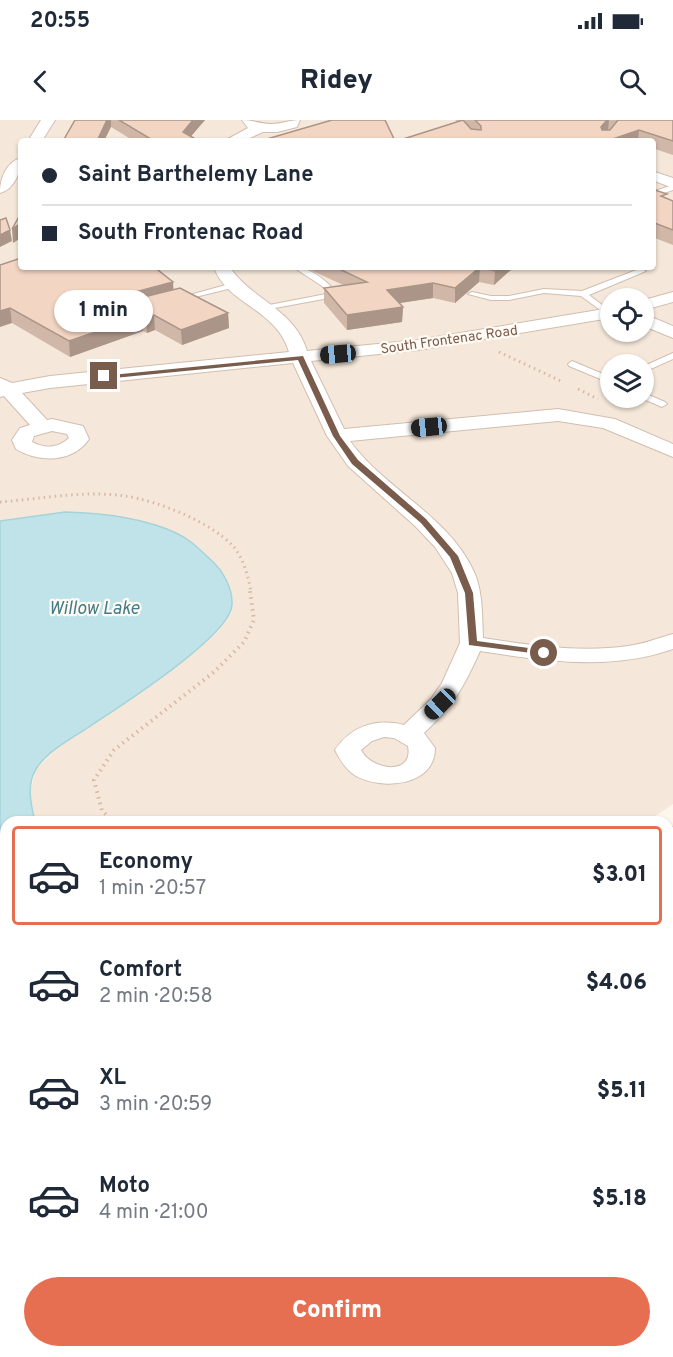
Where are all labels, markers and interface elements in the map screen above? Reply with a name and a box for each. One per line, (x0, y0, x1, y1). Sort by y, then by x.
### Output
text: 20:55 (30, 8, 90, 35)
text: Ridey (300, 64, 373, 98)
icon: back (24, 65, 57, 98)
icon: search (616, 65, 649, 98)
text: Saint Barthelemy Lane (78, 162, 313, 189)
text: South Frontenac Road (78, 220, 304, 247)
map controls (600, 288, 654, 408)
button: locate (600, 288, 654, 342)
callout: 1 min (54, 289, 154, 331)
text: 1 min (79, 298, 128, 324)
street label: South Frontenac Road (380, 322, 519, 359)
car (319, 343, 357, 365)
button: layers (600, 354, 654, 408)
route end (90, 362, 117, 389)
car (410, 416, 448, 438)
water label: Willow Lake (49, 598, 140, 621)
route start (530, 639, 557, 666)
car (421, 685, 459, 723)
icon: car (27, 849, 81, 903)
text: Economy (99, 849, 193, 876)
text: $3.01 (592, 862, 647, 889)
text: 1 min · 20:57 (99, 876, 206, 902)
icon: car (27, 957, 81, 1011)
text: Comfort (99, 957, 182, 984)
text: $4.06 (586, 970, 647, 997)
text: 2 min · 20:58 (99, 984, 213, 1010)
icon: car (27, 1065, 81, 1119)
text: XL (99, 1065, 126, 1092)
text: $5.11 (597, 1078, 647, 1105)
text: 3 min · 20:59 (99, 1092, 212, 1118)
icon: car (27, 1173, 81, 1227)
text: Moto (99, 1173, 150, 1200)
text: $5.18 (592, 1186, 647, 1213)
text: 4 min · 21:00 (99, 1200, 209, 1226)
button: Confirm (24, 1277, 650, 1346)

